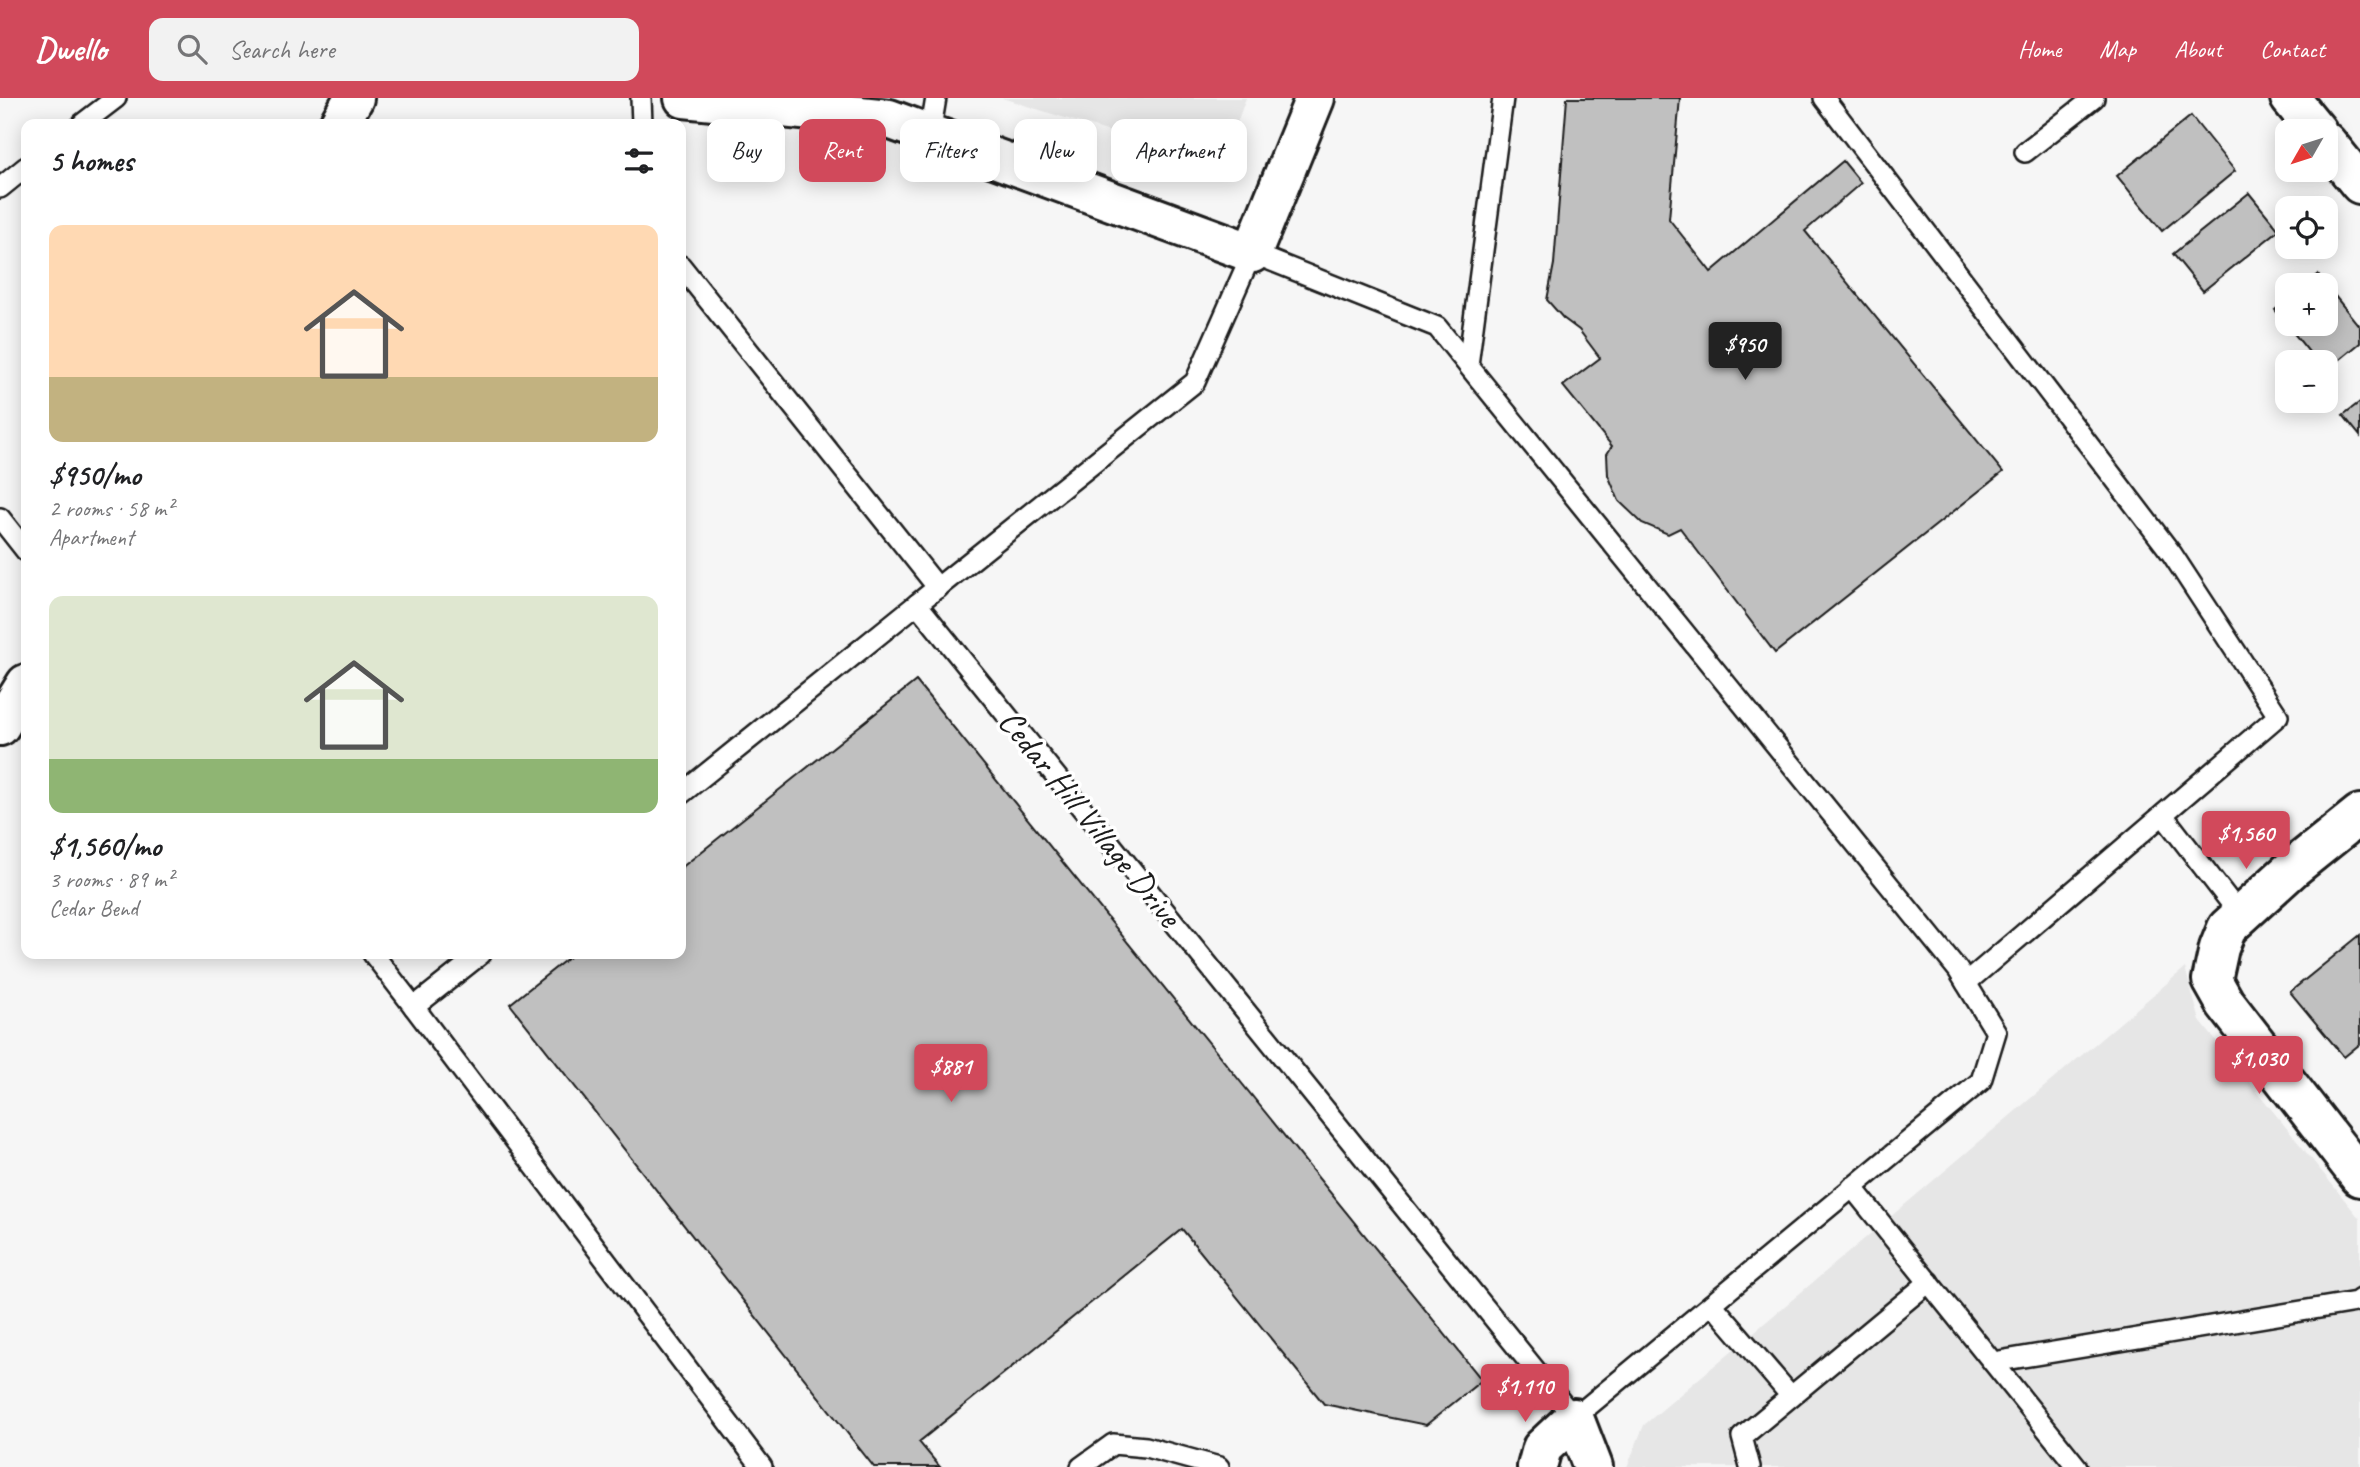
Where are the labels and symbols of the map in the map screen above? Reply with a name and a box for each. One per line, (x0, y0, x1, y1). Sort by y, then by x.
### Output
north arrow (2275, 119, 2338, 182)
pin: $950 (1704, 322, 1786, 382)
street label: Cedar Hill Village Drive (988, 700, 1193, 938)
pin: $1,560 (2189, 812, 2303, 871)
pin: $1,030 (2202, 1037, 2316, 1096)
pin: $881 (910, 1044, 992, 1104)
pin: $1,110 (1468, 1364, 1582, 1424)

